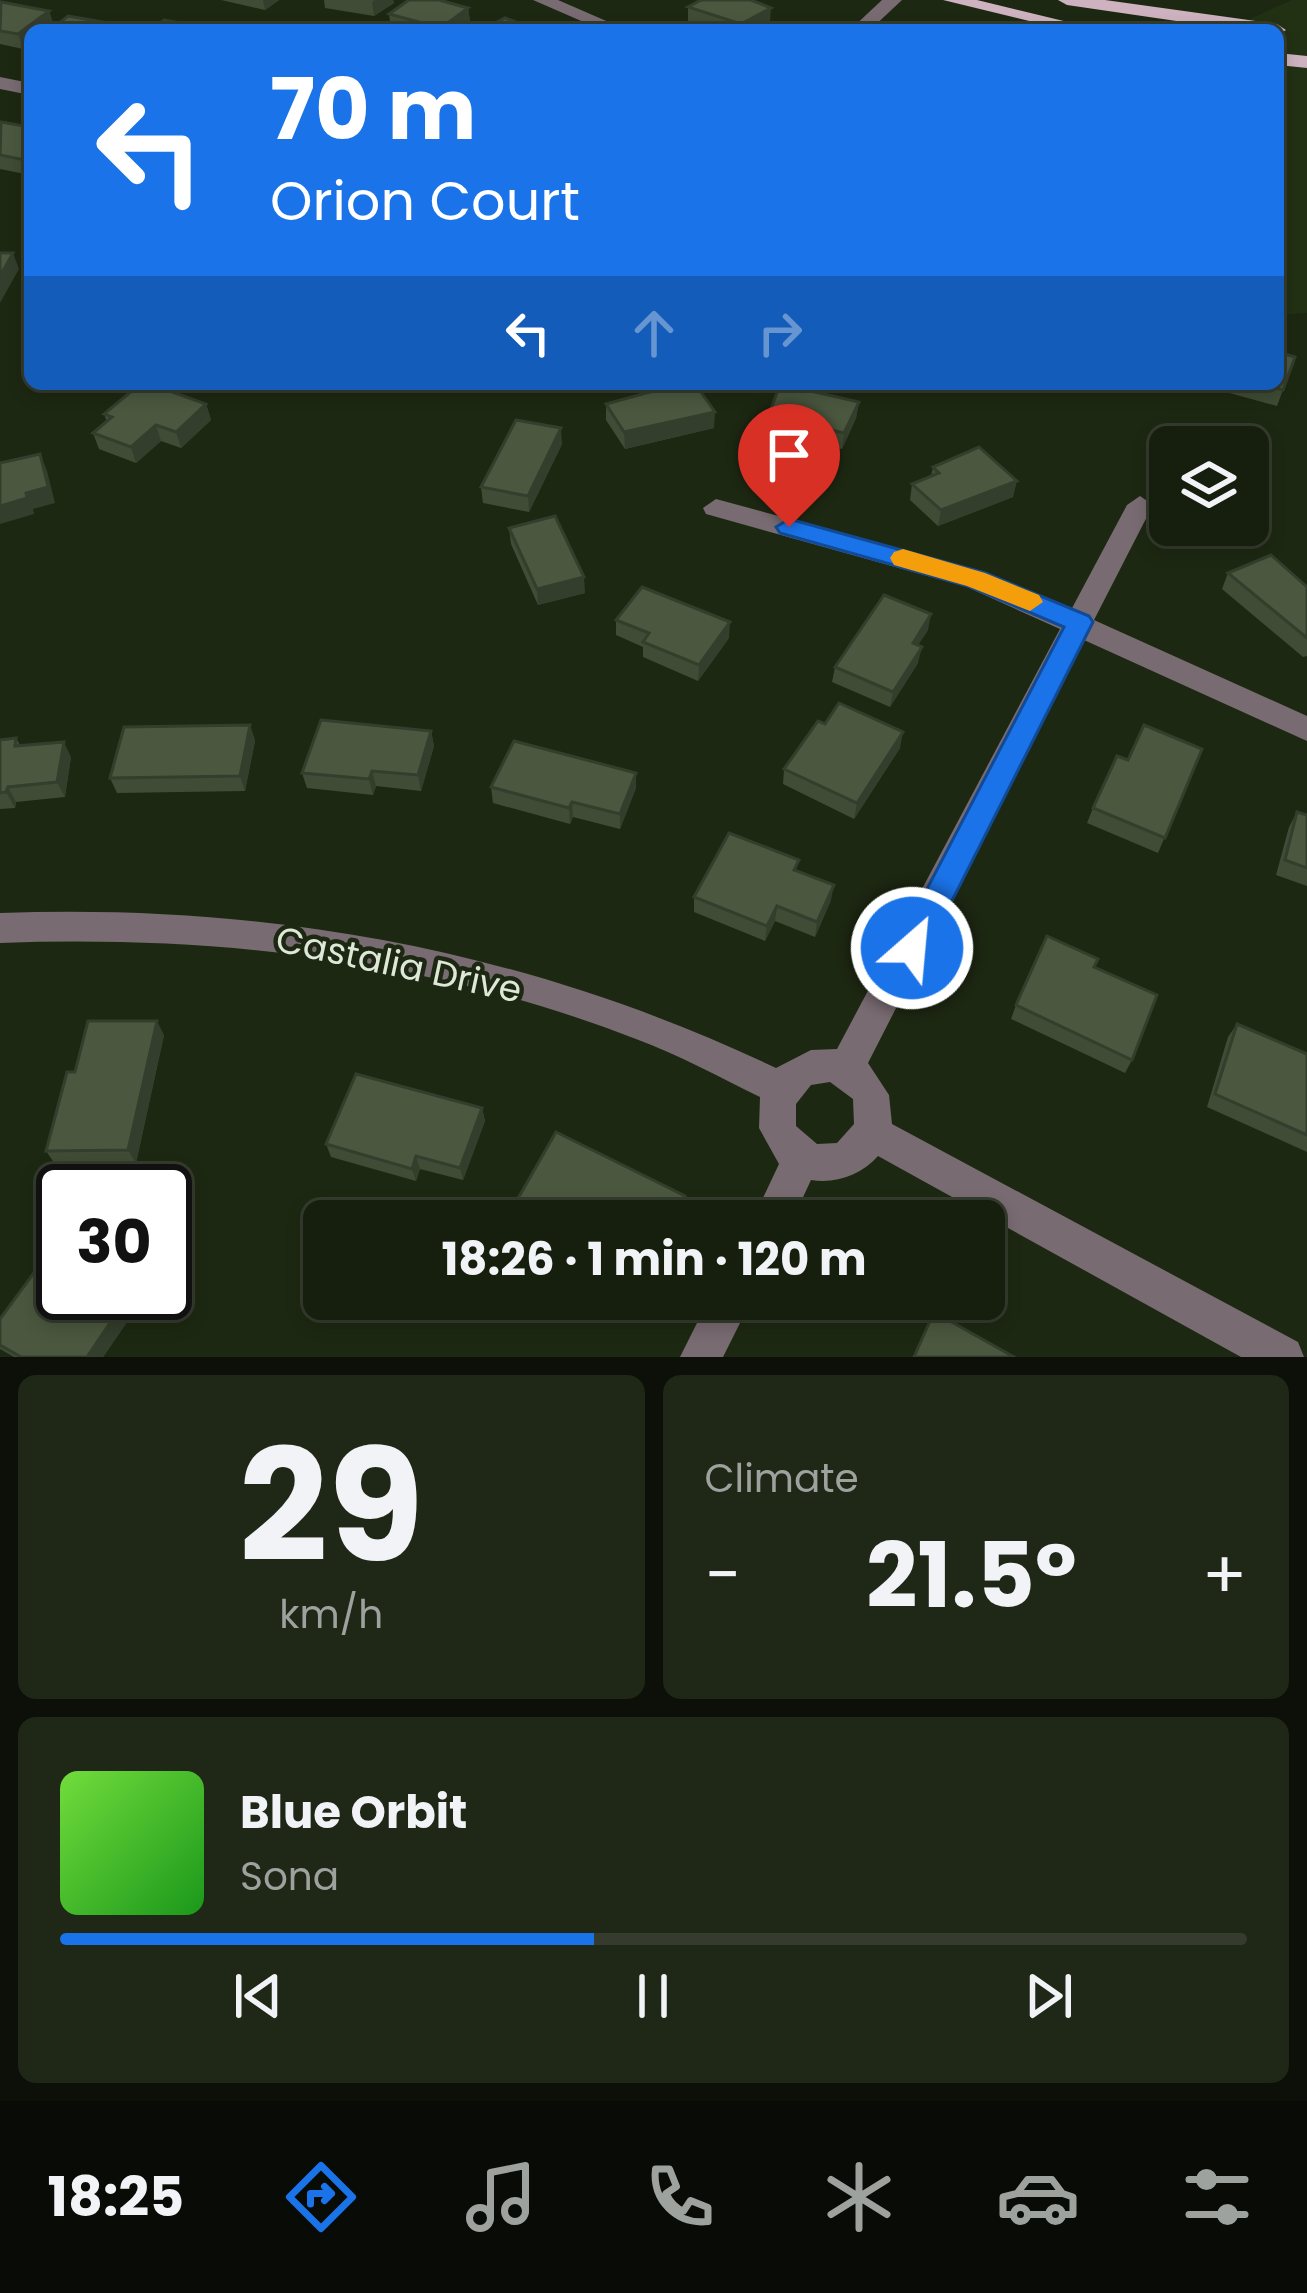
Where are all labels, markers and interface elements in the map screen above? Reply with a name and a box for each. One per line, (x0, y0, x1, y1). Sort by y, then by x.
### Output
text: 70 m (270, 51, 476, 168)
icon: left (72, 72, 228, 228)
text: Orion Court (270, 163, 580, 239)
icon: left (495, 300, 561, 366)
icon: ahead (621, 300, 687, 366)
icon: right (747, 300, 813, 366)
pin (738, 404, 840, 527)
icon: arrive (756, 422, 822, 488)
map controls (1149, 426, 1269, 546)
button: layers (1149, 426, 1269, 546)
position arrow (849, 885, 975, 1011)
street label: Castalia Drive (271, 914, 527, 1015)
speed limit sign: 30 (36, 1164, 192, 1320)
text: 18:26 · 1 min · 120 m (441, 1228, 867, 1291)
text: 29 (239, 1397, 424, 1616)
text: Climate (705, 1451, 859, 1506)
text: 21.5° (866, 1512, 1077, 1639)
text: − (705, 1529, 741, 1621)
text: + (1202, 1529, 1247, 1621)
text: km/h (279, 1587, 383, 1642)
text: Blue Orbit (240, 1781, 467, 1844)
text: Sona (240, 1849, 339, 1904)
icon: previous (225, 1963, 291, 2029)
icon: pause (620, 1963, 686, 2029)
icon: next (1016, 1963, 1082, 2029)
icon: directions (279, 2155, 363, 2239)
icon: music (459, 2155, 543, 2239)
icon: phone (638, 2155, 722, 2239)
icon: climate (817, 2155, 901, 2239)
icon: car (996, 2155, 1080, 2239)
icon: filters (1175, 2155, 1259, 2239)
text: 18:25 (48, 2159, 184, 2235)

